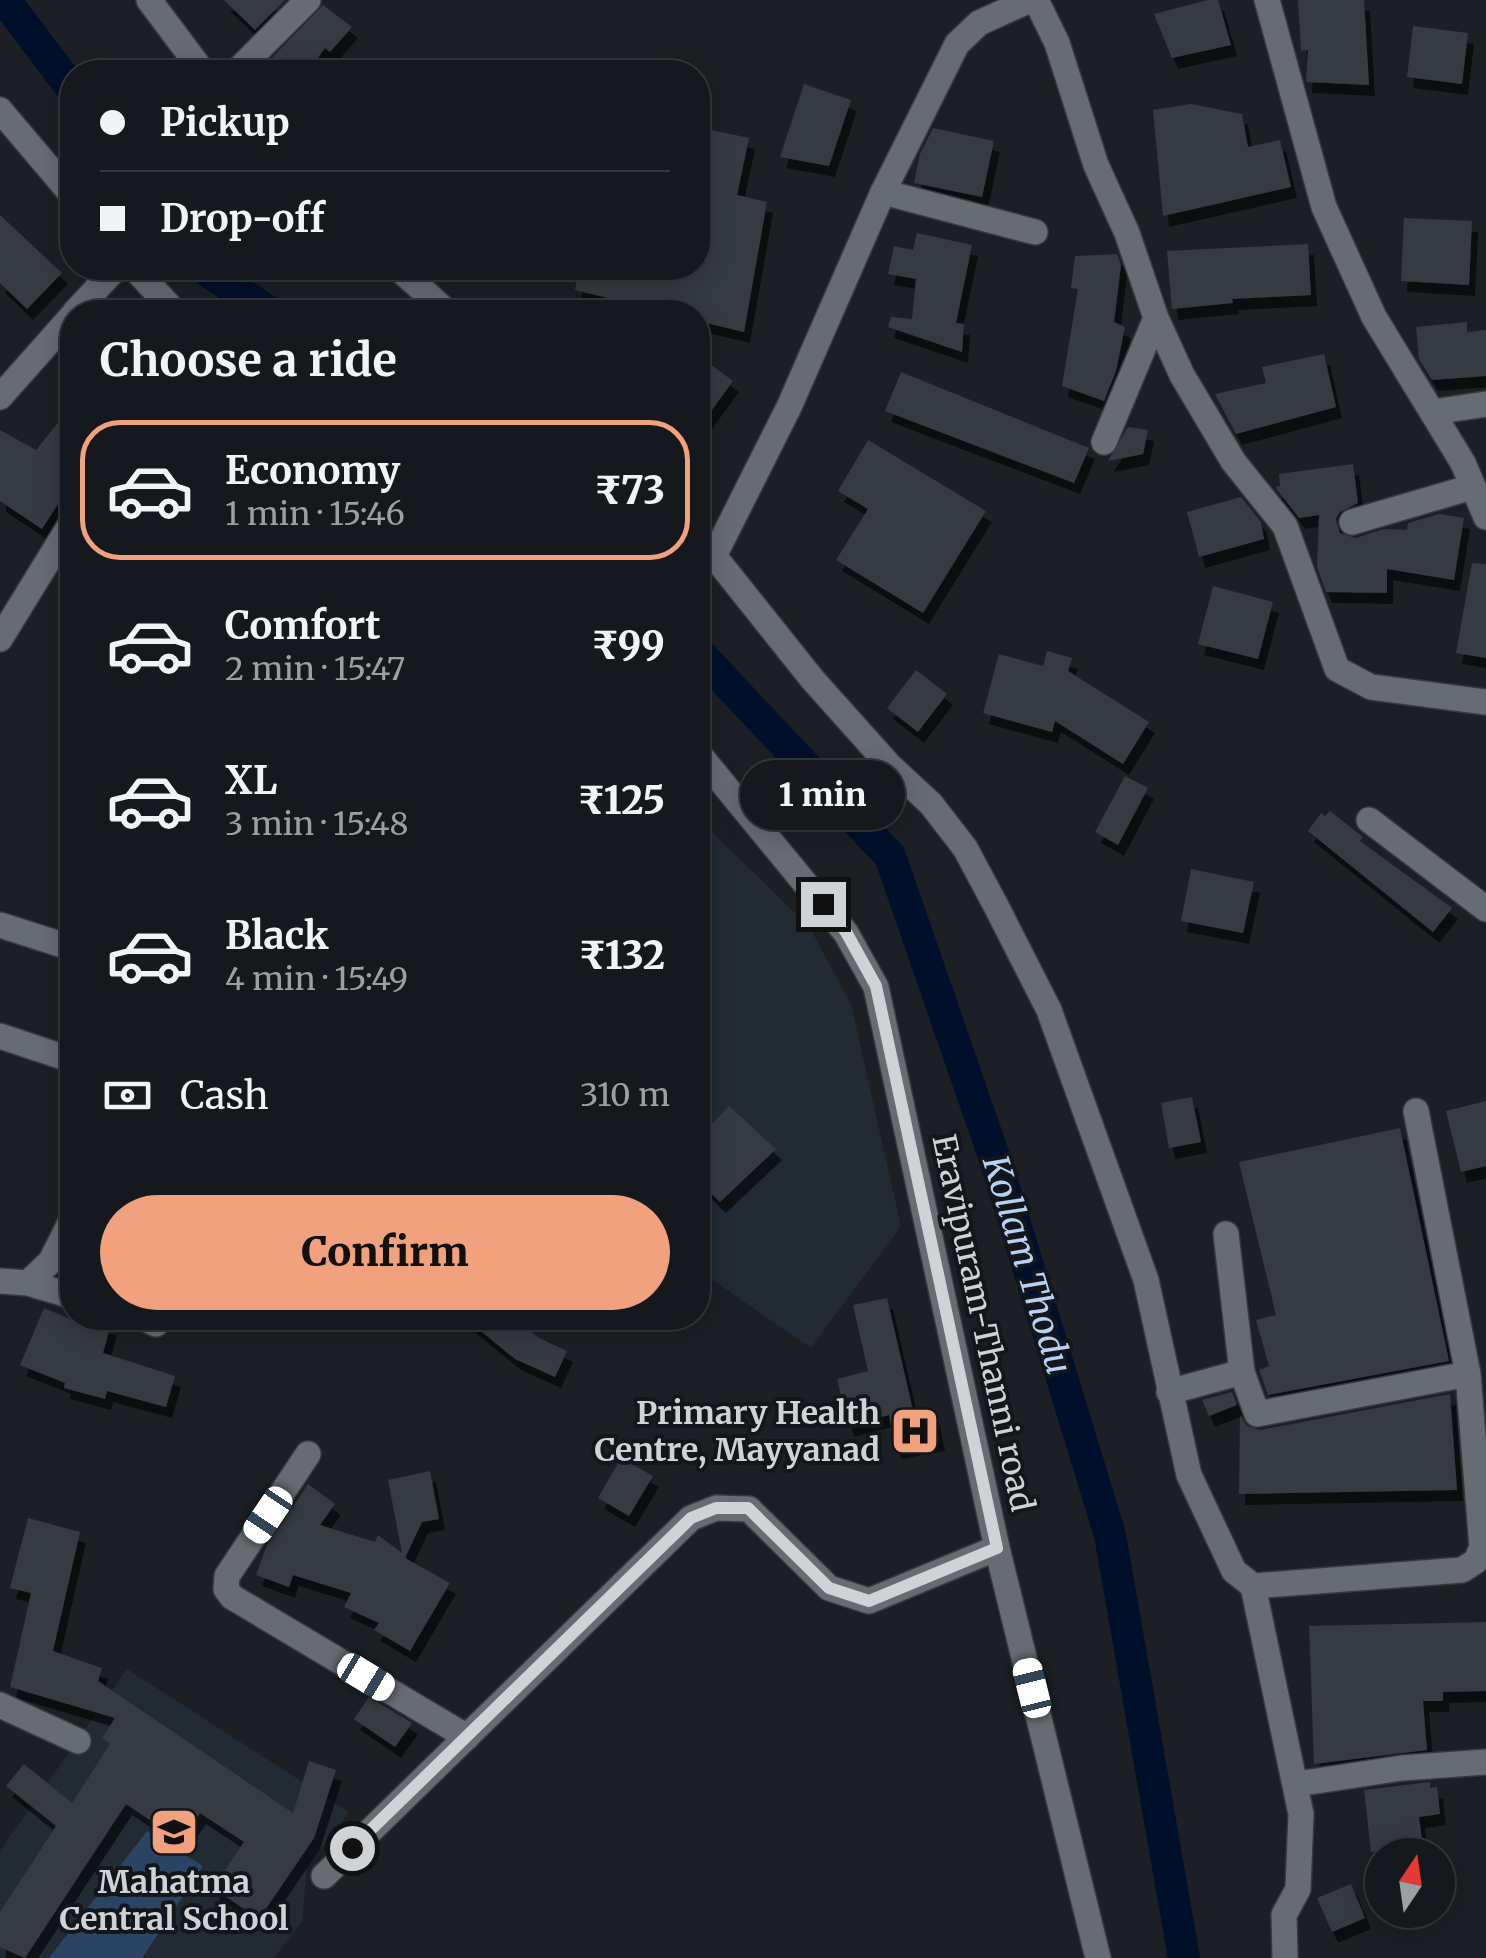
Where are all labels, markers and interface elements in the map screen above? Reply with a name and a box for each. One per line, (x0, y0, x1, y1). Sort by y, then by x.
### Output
text: Pickup (160, 99, 290, 146)
text: Drop-off (160, 195, 325, 242)
text: Choose a ride (100, 332, 397, 388)
icon: car (105, 445, 195, 535)
text: Economy (225, 447, 400, 494)
text: ₹73 (594, 467, 665, 514)
text: 1 min · 15:46 (225, 494, 405, 534)
icon: car (105, 600, 195, 690)
text: Comfort (225, 602, 381, 649)
text: ₹99 (591, 622, 665, 669)
text: 2 min · 15:47 (225, 649, 405, 689)
icon: car (105, 755, 195, 845)
text: XL (225, 757, 277, 804)
callout: 1 min (740, 759, 906, 829)
text: 1 min (779, 775, 866, 815)
text: ₹125 (578, 777, 665, 824)
text: 3 min · 15:48 (225, 804, 408, 844)
route end (801, 882, 846, 927)
icon: car (105, 910, 195, 1000)
text: Black (225, 912, 329, 959)
text: ₹132 (579, 932, 665, 979)
text: 4 min · 15:49 (225, 959, 408, 999)
icon: cash (100, 1068, 155, 1123)
text: Cash (180, 1072, 269, 1119)
text: 310 m (580, 1075, 670, 1115)
street label: Eravipuram-Thanni road (923, 1131, 1043, 1515)
water label: Kollam Thodu (973, 1149, 1081, 1380)
button: Confirm (100, 1195, 670, 1310)
place label: Primary Health Centre, Mayyanad (594, 1393, 880, 1470)
hospital icon: Primary Health Centre, Mayyanad (889, 1405, 941, 1457)
car (239, 1482, 297, 1548)
car (333, 1649, 399, 1705)
car (1010, 1655, 1054, 1721)
school or university icon: Mahatma Central School (148, 1806, 200, 1858)
route start (330, 1826, 375, 1871)
north arrow (1365, 1838, 1455, 1928)
map controls (1365, 1838, 1455, 1928)
place label: Mahatma Central School (59, 1862, 289, 1939)

